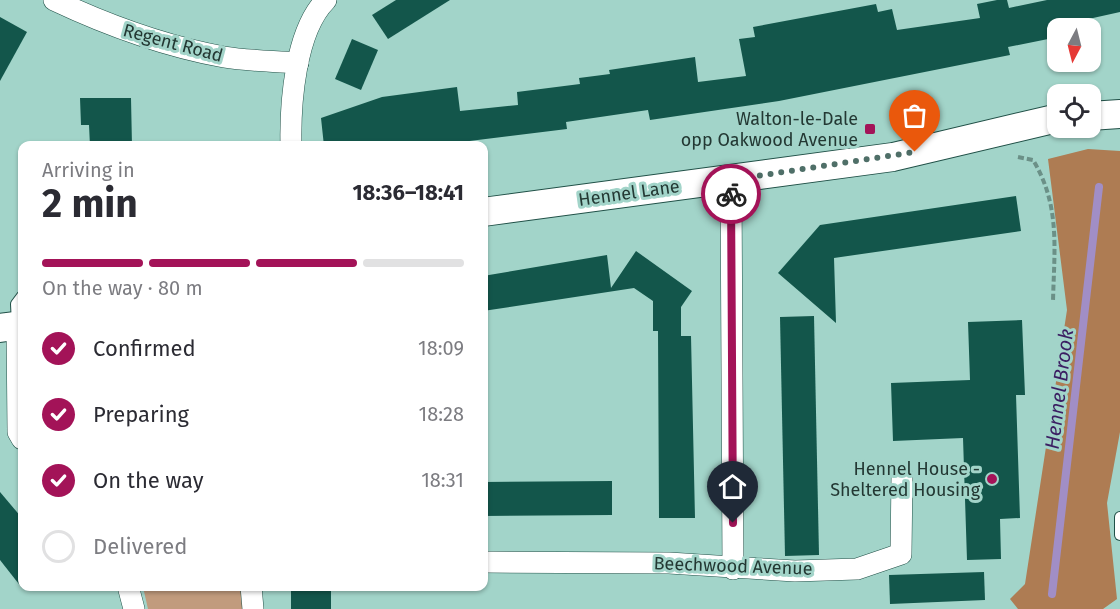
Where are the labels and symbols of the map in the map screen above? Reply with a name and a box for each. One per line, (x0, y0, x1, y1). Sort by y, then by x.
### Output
north arrow (1047, 18, 1101, 72)
street label: Regent Road (121, 19, 225, 67)
pin (889, 90, 940, 152)
place label: Walton-le-Dale opp Oakwood Avenue (681, 108, 858, 151)
marker: Walton-le-Dale opp Oakwood Avenue (863, 122, 877, 136)
courier (701, 164, 761, 224)
street label: Hennel Lane (577, 175, 681, 211)
water label: Hennel Brook (1040, 327, 1078, 451)
place label: Hennel House - Sheltered Housing (830, 458, 981, 501)
pin (707, 461, 758, 523)
marker: Hennel House - Sheltered Housing (985, 472, 999, 486)
street label: Beechwood Avenue (653, 552, 813, 580)

